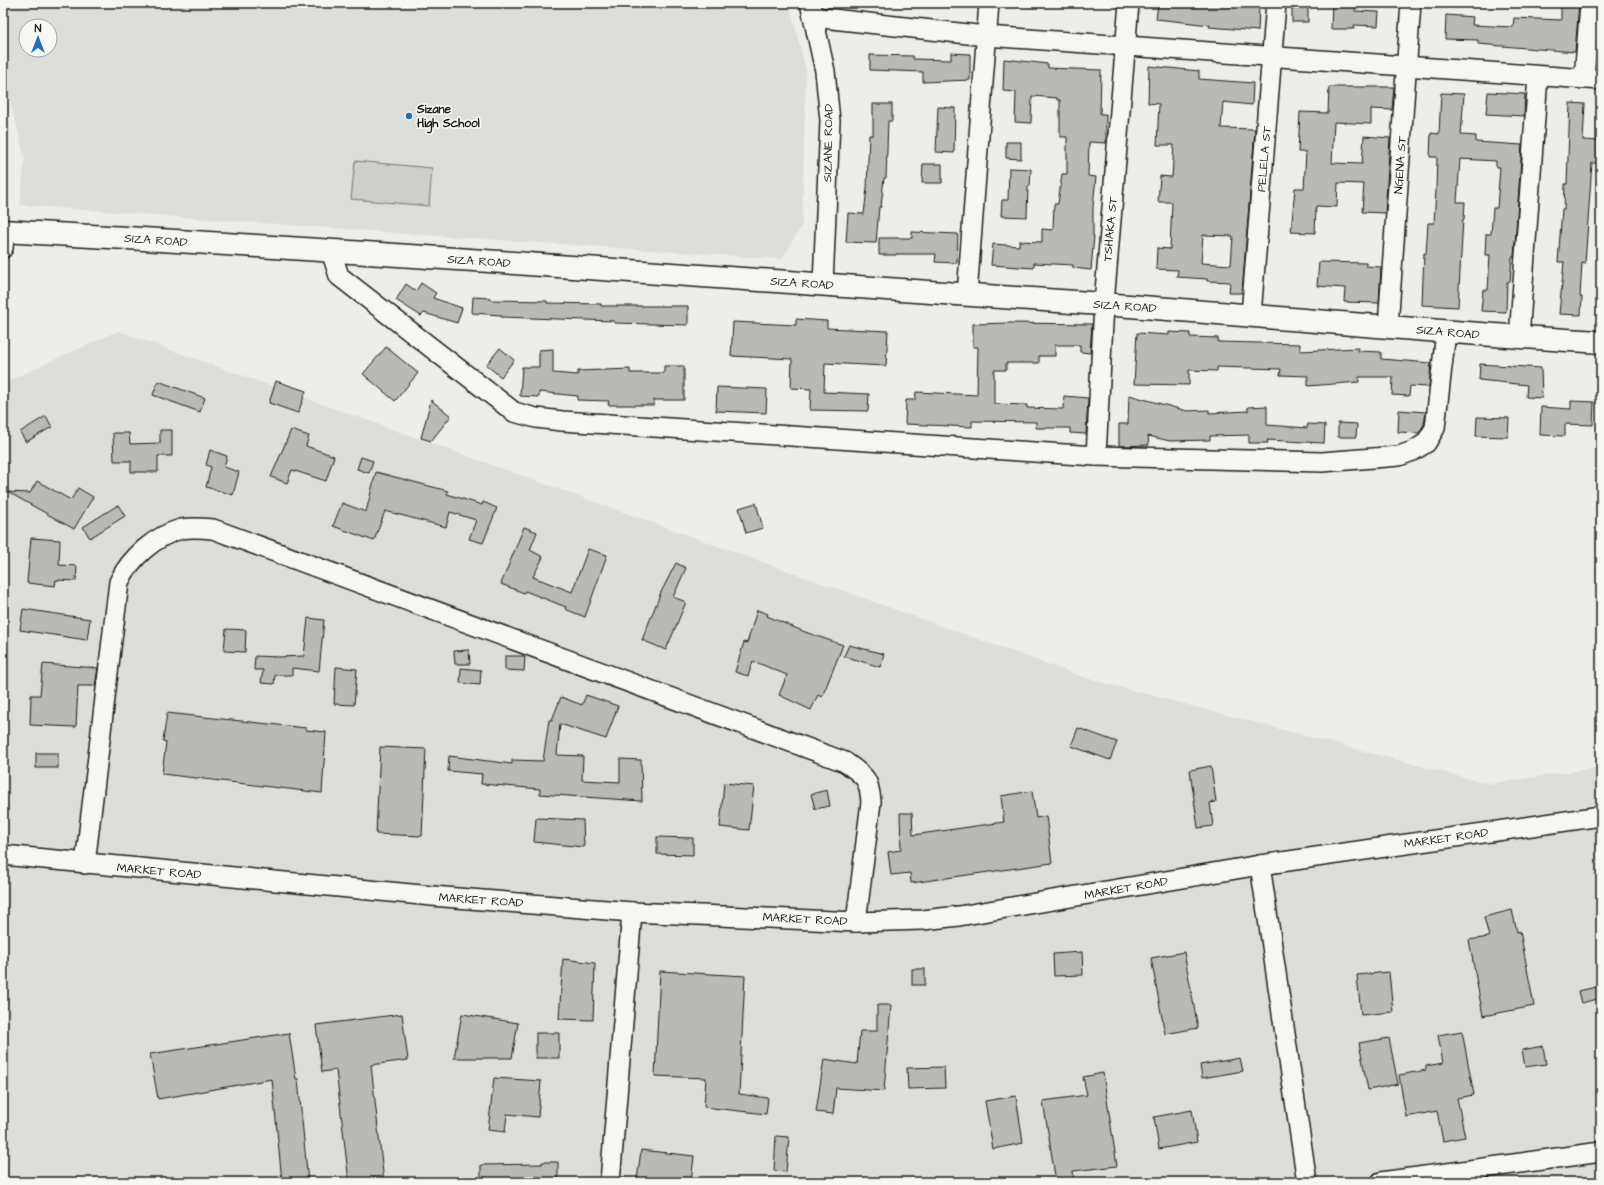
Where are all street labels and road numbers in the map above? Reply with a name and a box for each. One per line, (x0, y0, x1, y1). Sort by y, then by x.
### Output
street label: SIZANE ROAD (819, 104, 838, 182)
street label: PELELA ST (1253, 125, 1276, 193)
street label: NGENA ST (1390, 135, 1411, 195)
street label: TSHAKA ST (1099, 195, 1122, 262)
street label: SIZA ROAD (124, 230, 188, 251)
street label: SIZA ROAD (447, 251, 511, 272)
street label: SIZA ROAD (770, 273, 834, 294)
street label: SIZA ROAD (1093, 296, 1157, 317)
street label: SIZA ROAD (1416, 321, 1481, 344)
street label: MARKET ROAD (1403, 824, 1489, 853)
street label: MARKET ROAD (116, 859, 202, 884)
street label: MARKET ROAD (1083, 873, 1170, 904)
street label: MARKET ROAD (438, 889, 524, 912)
street label: MARKET ROAD (762, 909, 848, 930)

